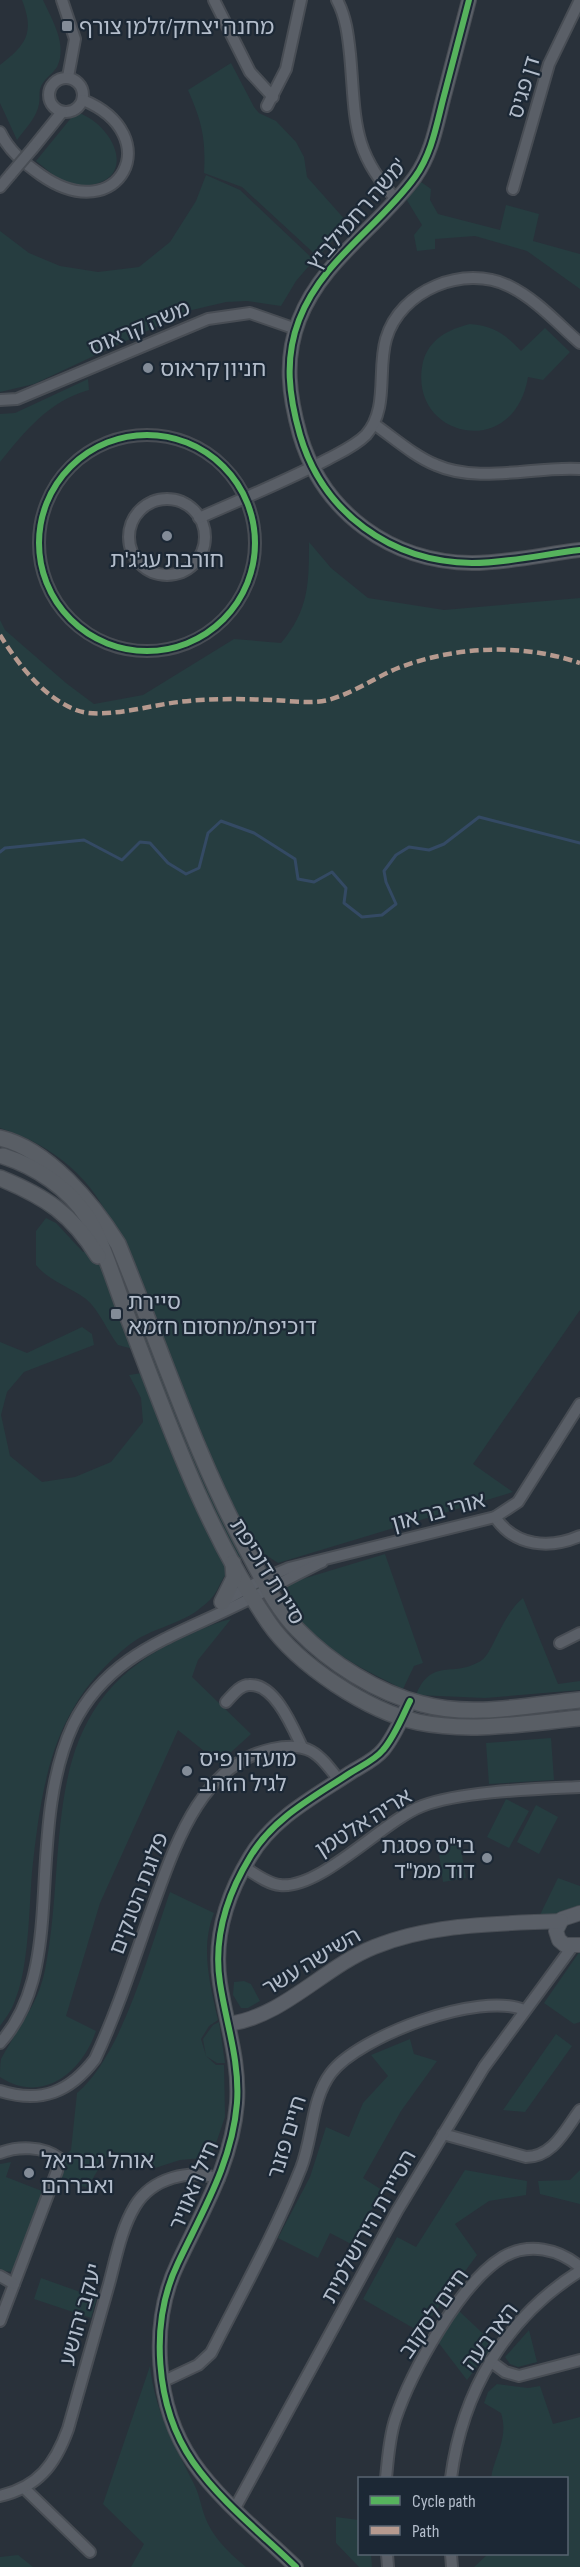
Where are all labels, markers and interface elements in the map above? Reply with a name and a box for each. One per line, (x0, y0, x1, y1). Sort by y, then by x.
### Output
place label: מחנה יצחק/זלמן צורף (79, 14, 274, 41)
marker: מחנה יצחק/זלמן צורף (60, 19, 74, 33)
street label: דן פגיס (502, 53, 547, 122)
street label: משה רחמילביץ' (301, 153, 413, 277)
street label: משה קראוס (85, 295, 194, 362)
place label: חניון קראוס (160, 356, 266, 383)
marker: חניון קראוס (141, 361, 155, 375)
marker: חורבת עג'ג'ת (160, 529, 174, 543)
place label: חורבת עג'ג'ת (110, 547, 224, 574)
place label: סיירת דוכיפת/מחסום חזמא (128, 1289, 317, 1341)
marker: סיירת דוכיפת/מחסום חזמא (109, 1307, 123, 1321)
street label: אורי בר און (388, 1487, 489, 1538)
street label: סיירת דוכיפת (223, 1514, 310, 1630)
place label: מועדון פיס לגיל הזהב (199, 1746, 296, 1798)
marker: מועדון פיס לגיל הזהב (180, 1764, 194, 1778)
street label: אריה אלטמן (310, 1783, 417, 1864)
street label: פלוגת הטנקים (104, 1829, 175, 1958)
place label: בי"ס פסגת דוד ממ"ד (381, 1833, 475, 1885)
marker: בי"ס פסגת דוד ממ"ד (480, 1851, 494, 1865)
street label: השישה עשר (258, 1922, 366, 2002)
street label: חיים פזנר (262, 2092, 313, 2182)
street label: חיל האוויר (163, 2137, 225, 2234)
street label: הסיירת הירושלמית (316, 2145, 423, 2308)
place label: אוהל גבריאל ואברהם (41, 2148, 154, 2200)
marker: אוהל גבריאל ואברהם (22, 2166, 36, 2180)
street label: יעקב יהושע (54, 2260, 109, 2369)
street label: חיים לסקוב (393, 2264, 475, 2364)
street label: הארבעה (456, 2298, 524, 2376)
legend (358, 2477, 568, 2555)
text: Cycle path (412, 2491, 476, 2512)
text: Path (412, 2521, 440, 2542)

